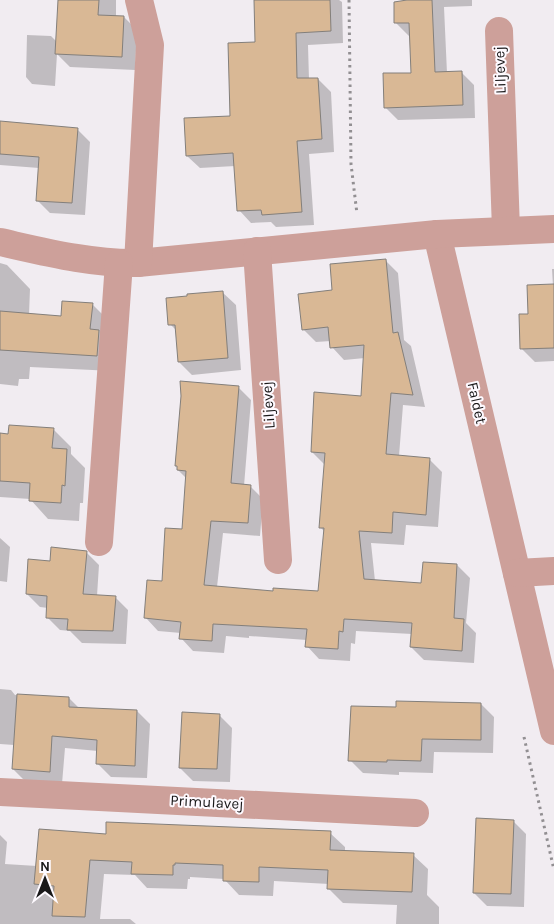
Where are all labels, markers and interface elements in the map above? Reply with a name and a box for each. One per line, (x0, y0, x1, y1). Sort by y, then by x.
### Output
street label: Liljevej (490, 46, 510, 94)
street label: Liljevej (257, 380, 279, 430)
street label: Faldet (463, 380, 491, 426)
street label: Primulavej (170, 791, 244, 813)
north arrow (20, 854, 70, 904)
text: N (40, 858, 50, 875)

